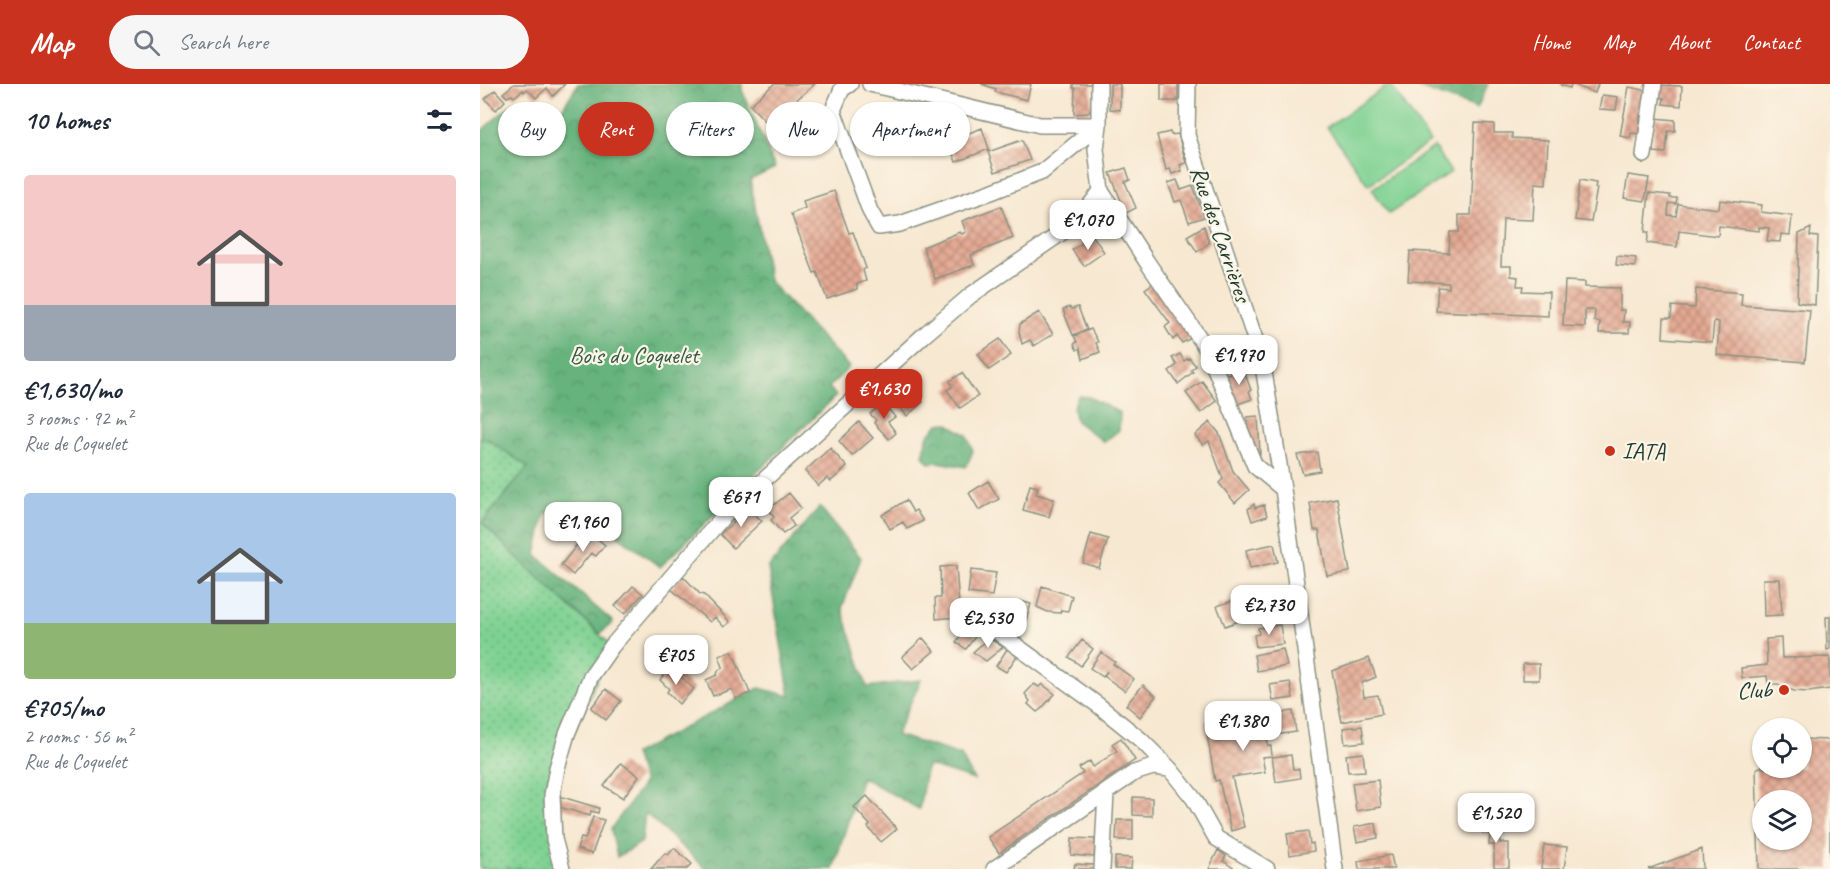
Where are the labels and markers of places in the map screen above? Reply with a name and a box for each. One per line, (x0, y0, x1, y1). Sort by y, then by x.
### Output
pin: €1,070 (1039, 200, 1137, 251)
pin: €1,970 (1190, 335, 1288, 386)
pin: €1,630 (835, 369, 933, 420)
place label: IATA (1622, 436, 1666, 466)
marker: IATA (1603, 444, 1617, 458)
pin: €671 (705, 477, 777, 528)
pin: €1,960 (534, 502, 632, 553)
pin: €2,730 (1220, 585, 1318, 636)
pin: €2,530 (939, 598, 1037, 649)
pin: €705 (640, 635, 712, 686)
place label: Club (1737, 675, 1774, 705)
marker: Club (1777, 683, 1791, 697)
pin: €1,380 (1194, 701, 1292, 752)
pin: €1,520 (1447, 793, 1545, 844)

